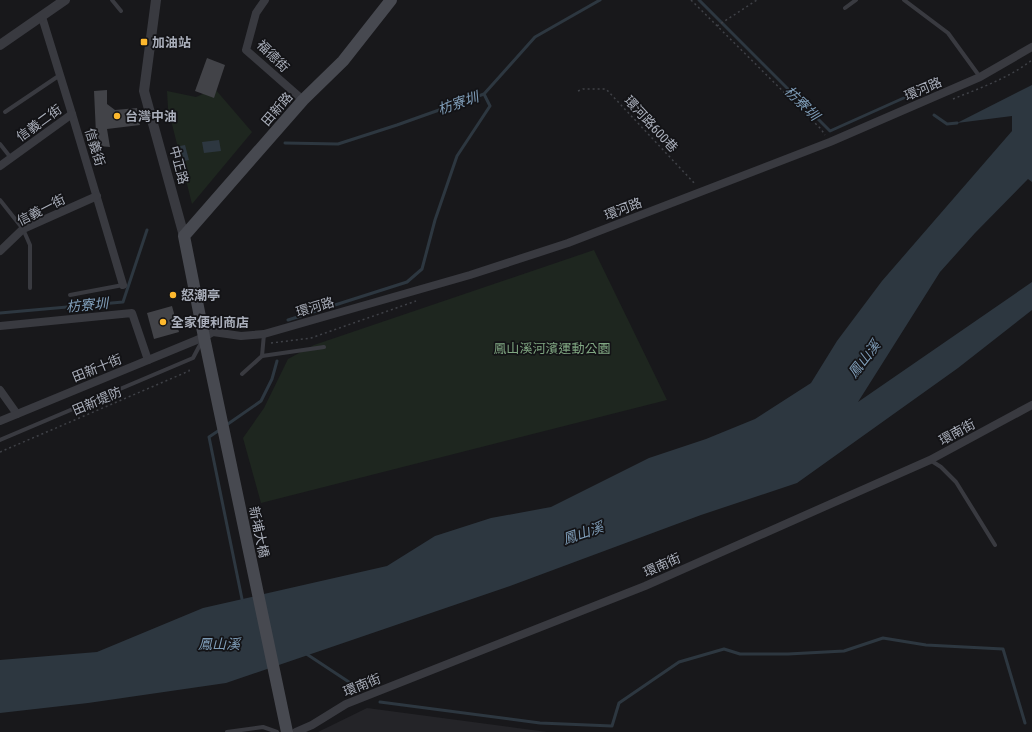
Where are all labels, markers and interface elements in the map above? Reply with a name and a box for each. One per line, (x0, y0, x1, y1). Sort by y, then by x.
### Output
place label: 加油站 (152, 35, 191, 50)
marker: 加油站 (139, 37, 149, 47)
street label: 福德街 (254, 37, 292, 75)
street label: 環河路 (902, 74, 944, 104)
water label: 枋寮圳 (781, 82, 824, 125)
water label: 枋寮圳 (436, 88, 482, 117)
street label: 田新路 (259, 89, 295, 129)
street label: 環河路600巷 (621, 93, 681, 155)
street label: 信義二街 (14, 102, 64, 144)
place label: 台灣中油 (125, 109, 177, 124)
marker: 台灣中油 (112, 111, 122, 121)
street label: 信義街 (82, 126, 108, 168)
street label: 中正路 (167, 144, 191, 186)
street label: 信義一街 (14, 192, 68, 228)
street label: 環河路 (602, 195, 644, 223)
place label: 怒潮亭 (181, 288, 220, 303)
marker: 怒潮亭 (168, 290, 178, 300)
street label: 環河路 (294, 294, 336, 320)
water label: 枋寮圳 (65, 295, 111, 315)
place label: 全家便利商店 (171, 315, 249, 330)
marker: 全家便利商店 (158, 317, 168, 327)
water label: 鳳山溪 (845, 336, 884, 380)
park label: 鳳山溪河濱運動公園 (493, 341, 611, 356)
street label: 田新十街 (70, 351, 124, 385)
street label: 田新堤防 (70, 384, 124, 418)
street label: 環南街 (936, 416, 978, 448)
street label: 新埔大橋 (246, 505, 272, 559)
water label: 鳳山溪 (561, 518, 607, 547)
street label: 環南街 (641, 550, 683, 580)
water label: 鳳山溪 (198, 636, 242, 652)
street label: 環南街 (341, 671, 383, 699)

